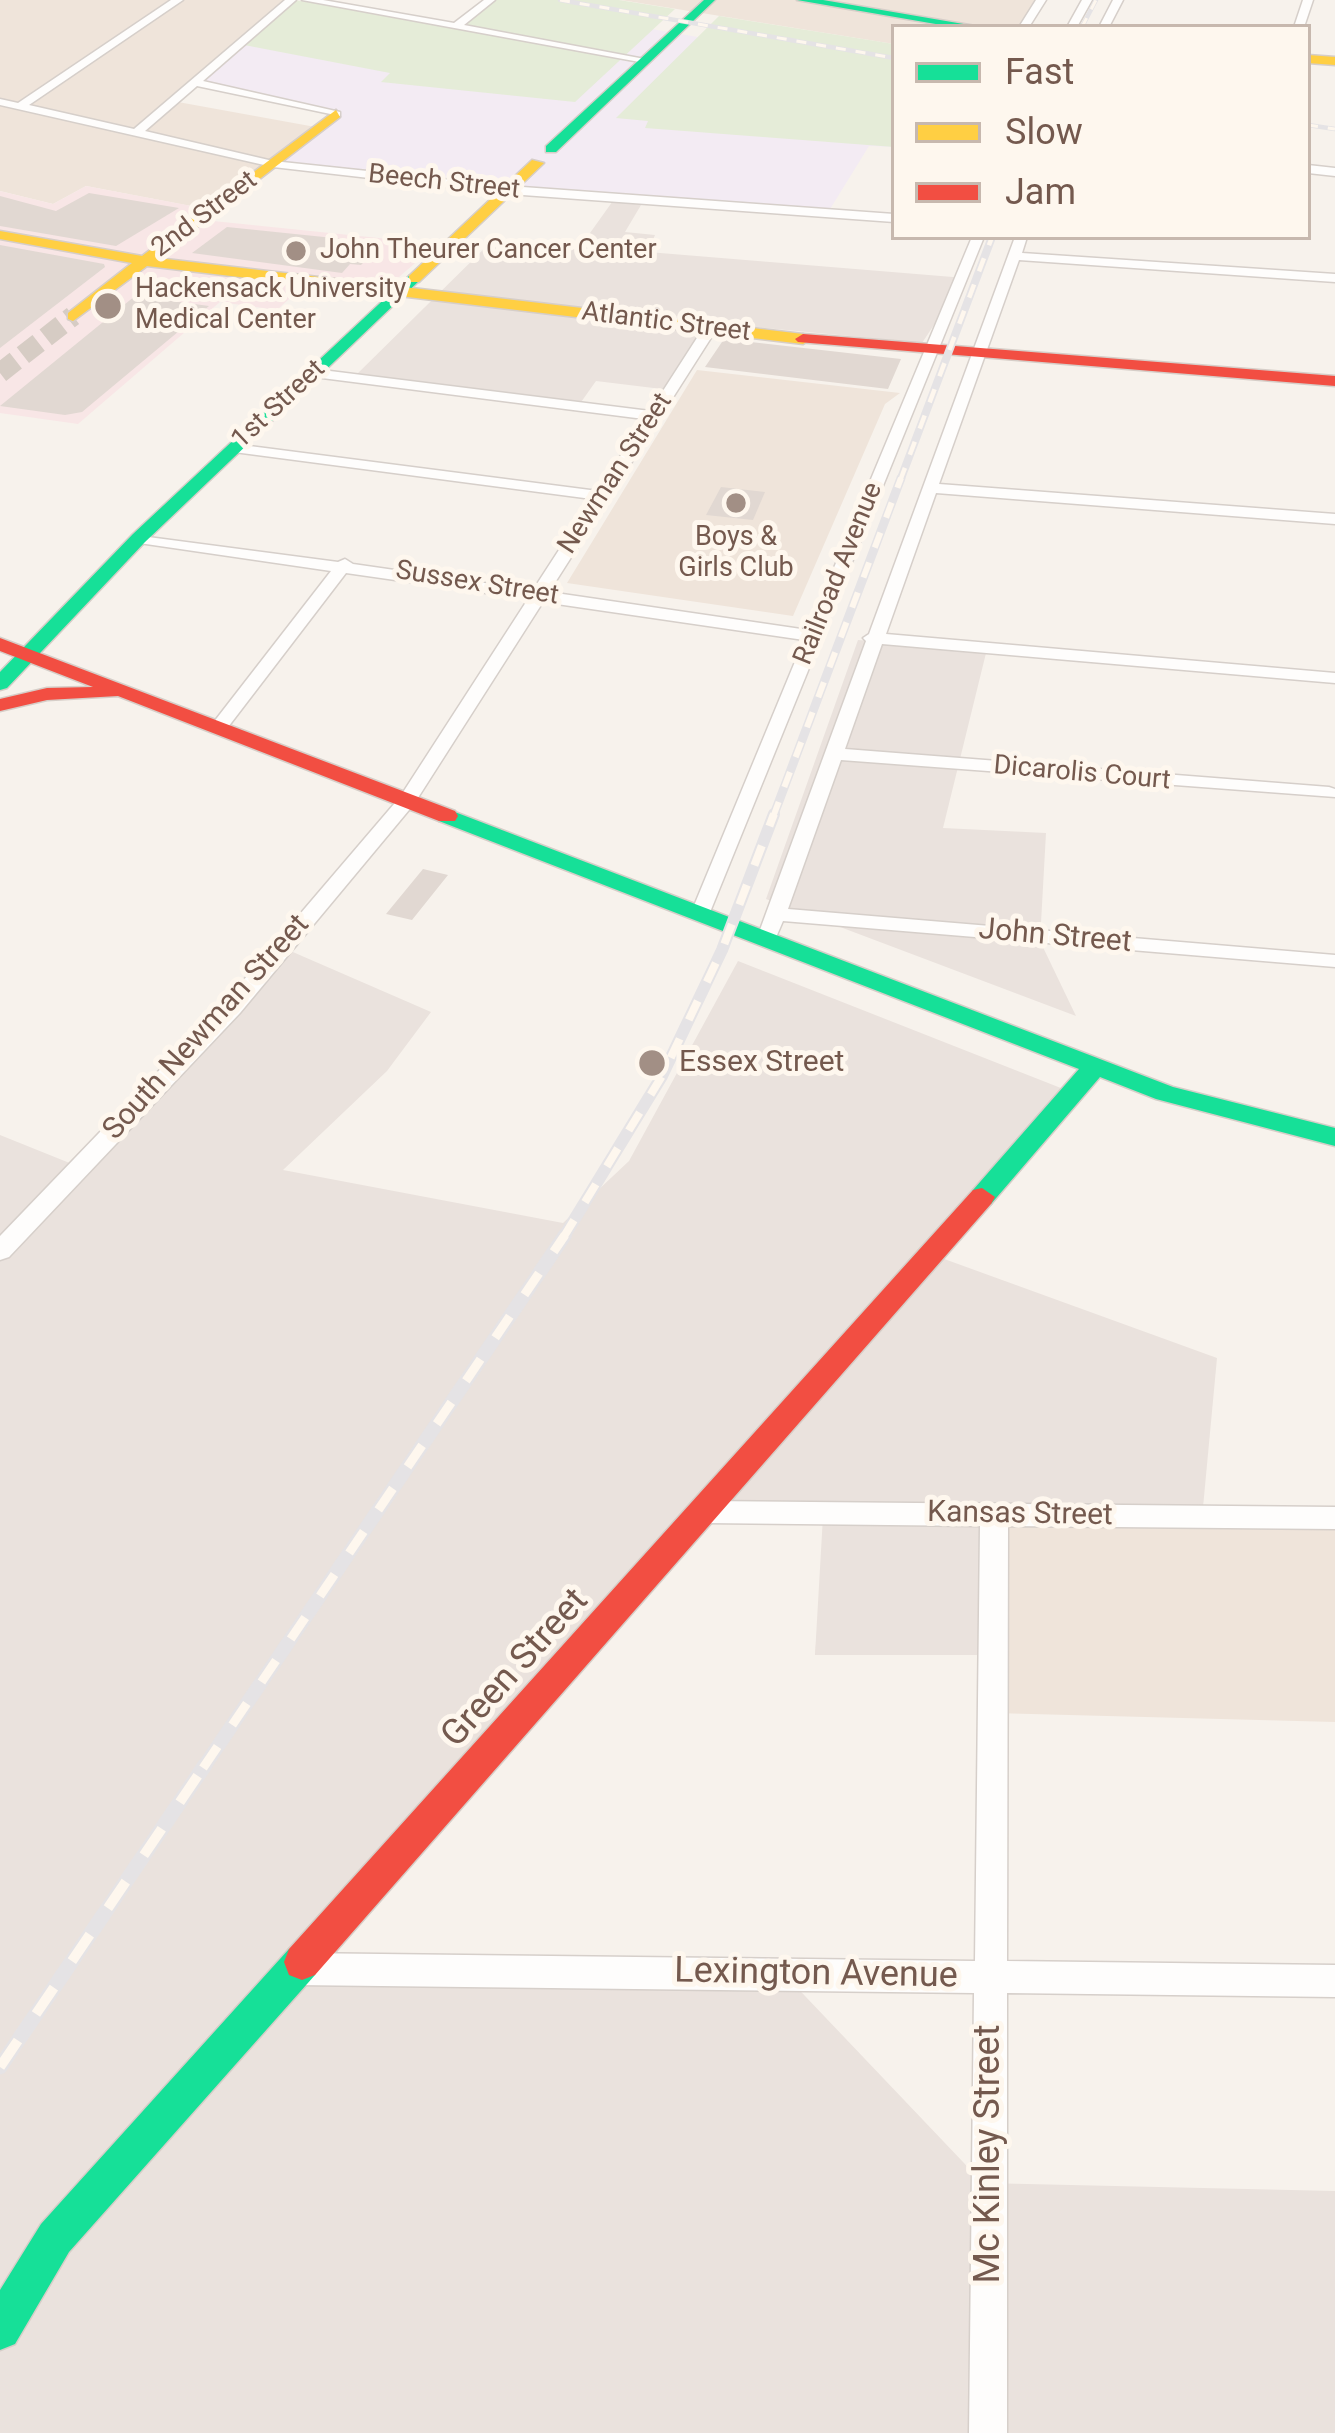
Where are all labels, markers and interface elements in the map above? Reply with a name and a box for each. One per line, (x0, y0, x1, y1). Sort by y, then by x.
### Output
legend (891, 24, 1311, 240)
text: Fast (1005, 51, 1074, 93)
text: Slow (1005, 111, 1083, 153)
street label: Beech Street (367, 159, 521, 207)
street label: 2nd Street (146, 165, 264, 265)
text: Jam (1005, 171, 1076, 213)
place label: John Theurer Cancer Center (320, 235, 657, 267)
marker: John Theurer Cancer Center (283, 238, 309, 264)
place label: Hackensack University Medical Center (135, 274, 406, 337)
marker: Hackensack University Medical Center (92, 290, 124, 322)
street label: Atlantic Street (580, 297, 752, 349)
street label: 1st Street (226, 354, 332, 456)
street label: Newman Street (552, 388, 680, 560)
street label: Railroad Avenue (788, 478, 890, 670)
marker: Boys & Girls Club (723, 490, 749, 516)
place label: Boys & Girls Club (678, 522, 794, 585)
street label: Sussex Street (393, 555, 561, 613)
street label: Dicarolis Court (992, 750, 1172, 798)
street label: South Newman Street (96, 908, 318, 1148)
street label: John Street (977, 912, 1133, 962)
place label: Essex Street (679, 1045, 844, 1081)
marker: Essex Street (636, 1047, 668, 1079)
street label: Kansas Street (927, 1495, 1113, 1535)
street label: Green Street (434, 1581, 598, 1757)
street label: Lexington Avenue (674, 1951, 958, 1999)
street label: Mc Kinley Street (968, 2025, 1012, 2283)

